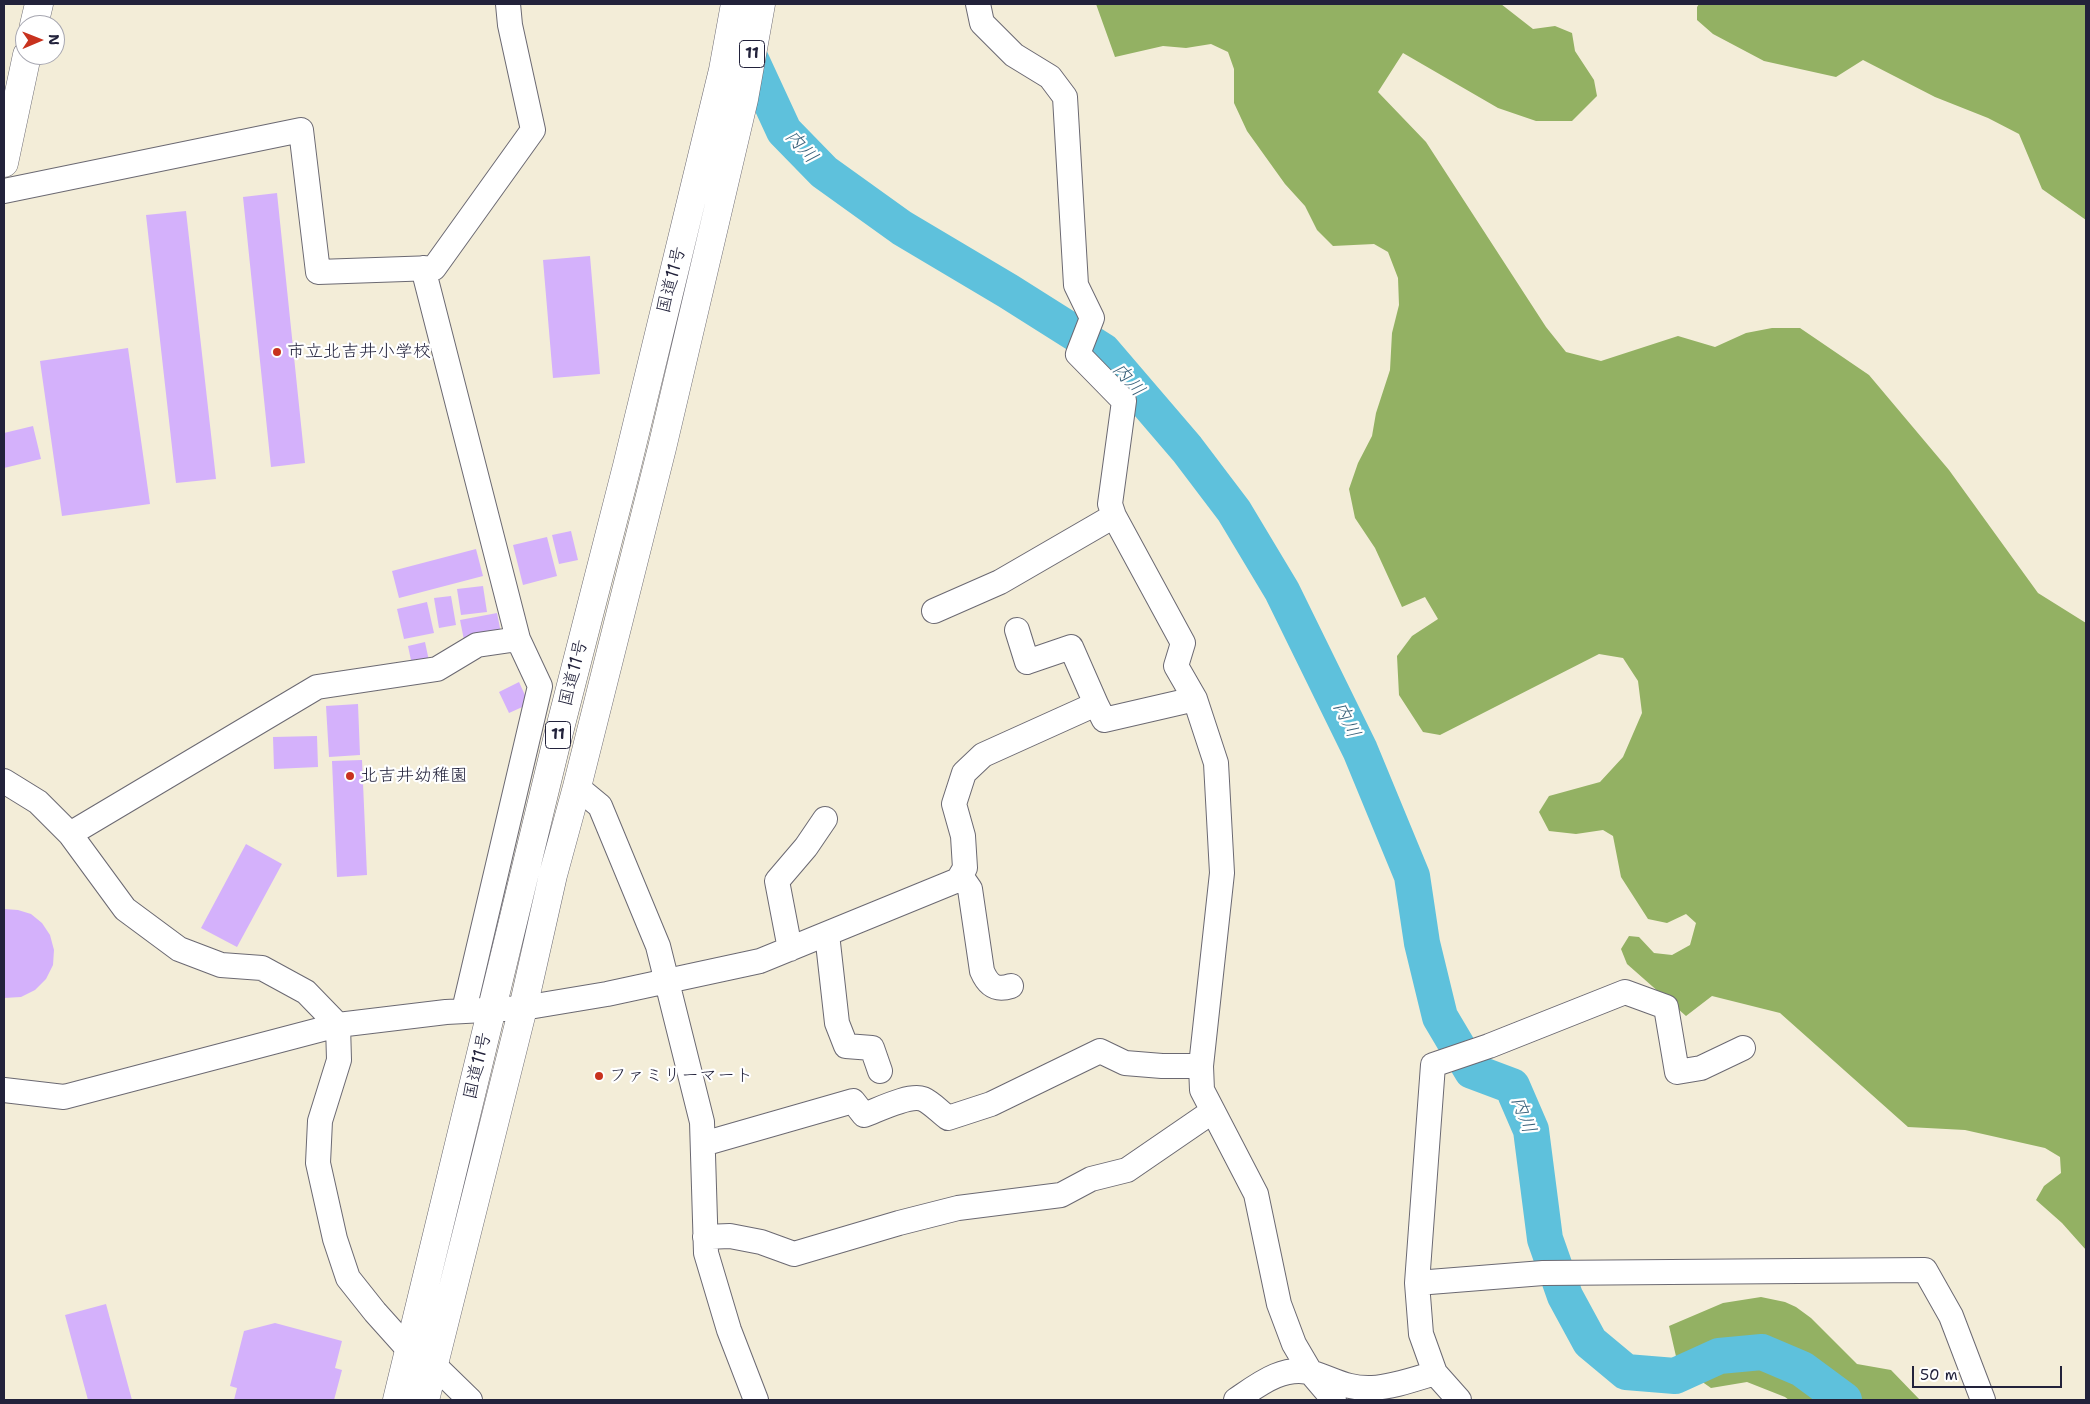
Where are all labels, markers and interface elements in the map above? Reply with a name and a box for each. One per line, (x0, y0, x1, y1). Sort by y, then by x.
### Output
north arrow (15, 15, 65, 65)
text: N (45, 34, 63, 45)
road number: 11 (740, 41, 764, 68)
water label: 内川 (780, 125, 822, 169)
street label: 国道11号 (653, 244, 691, 316)
place label: 市立北吉井小学校 (287, 341, 431, 363)
marker: 市立北吉井小学校 (271, 346, 283, 358)
water label: 内川 (1107, 358, 1149, 402)
street label: 国道11号 (555, 637, 593, 709)
water label: 内川 (1327, 698, 1365, 742)
road number: 11 (546, 722, 570, 748)
place label: 北吉井幼稚園 (360, 765, 468, 787)
marker: 北吉井幼稚園 (344, 770, 356, 782)
street label: 国道11号 (460, 1030, 496, 1102)
place label: ファミリーマート (609, 1065, 753, 1087)
marker: ファミリーマート (593, 1070, 605, 1082)
water label: 内川 (1506, 1093, 1540, 1137)
scale bar (1915, 1356, 2065, 1388)
text: 50 m (1920, 1365, 1958, 1385)

